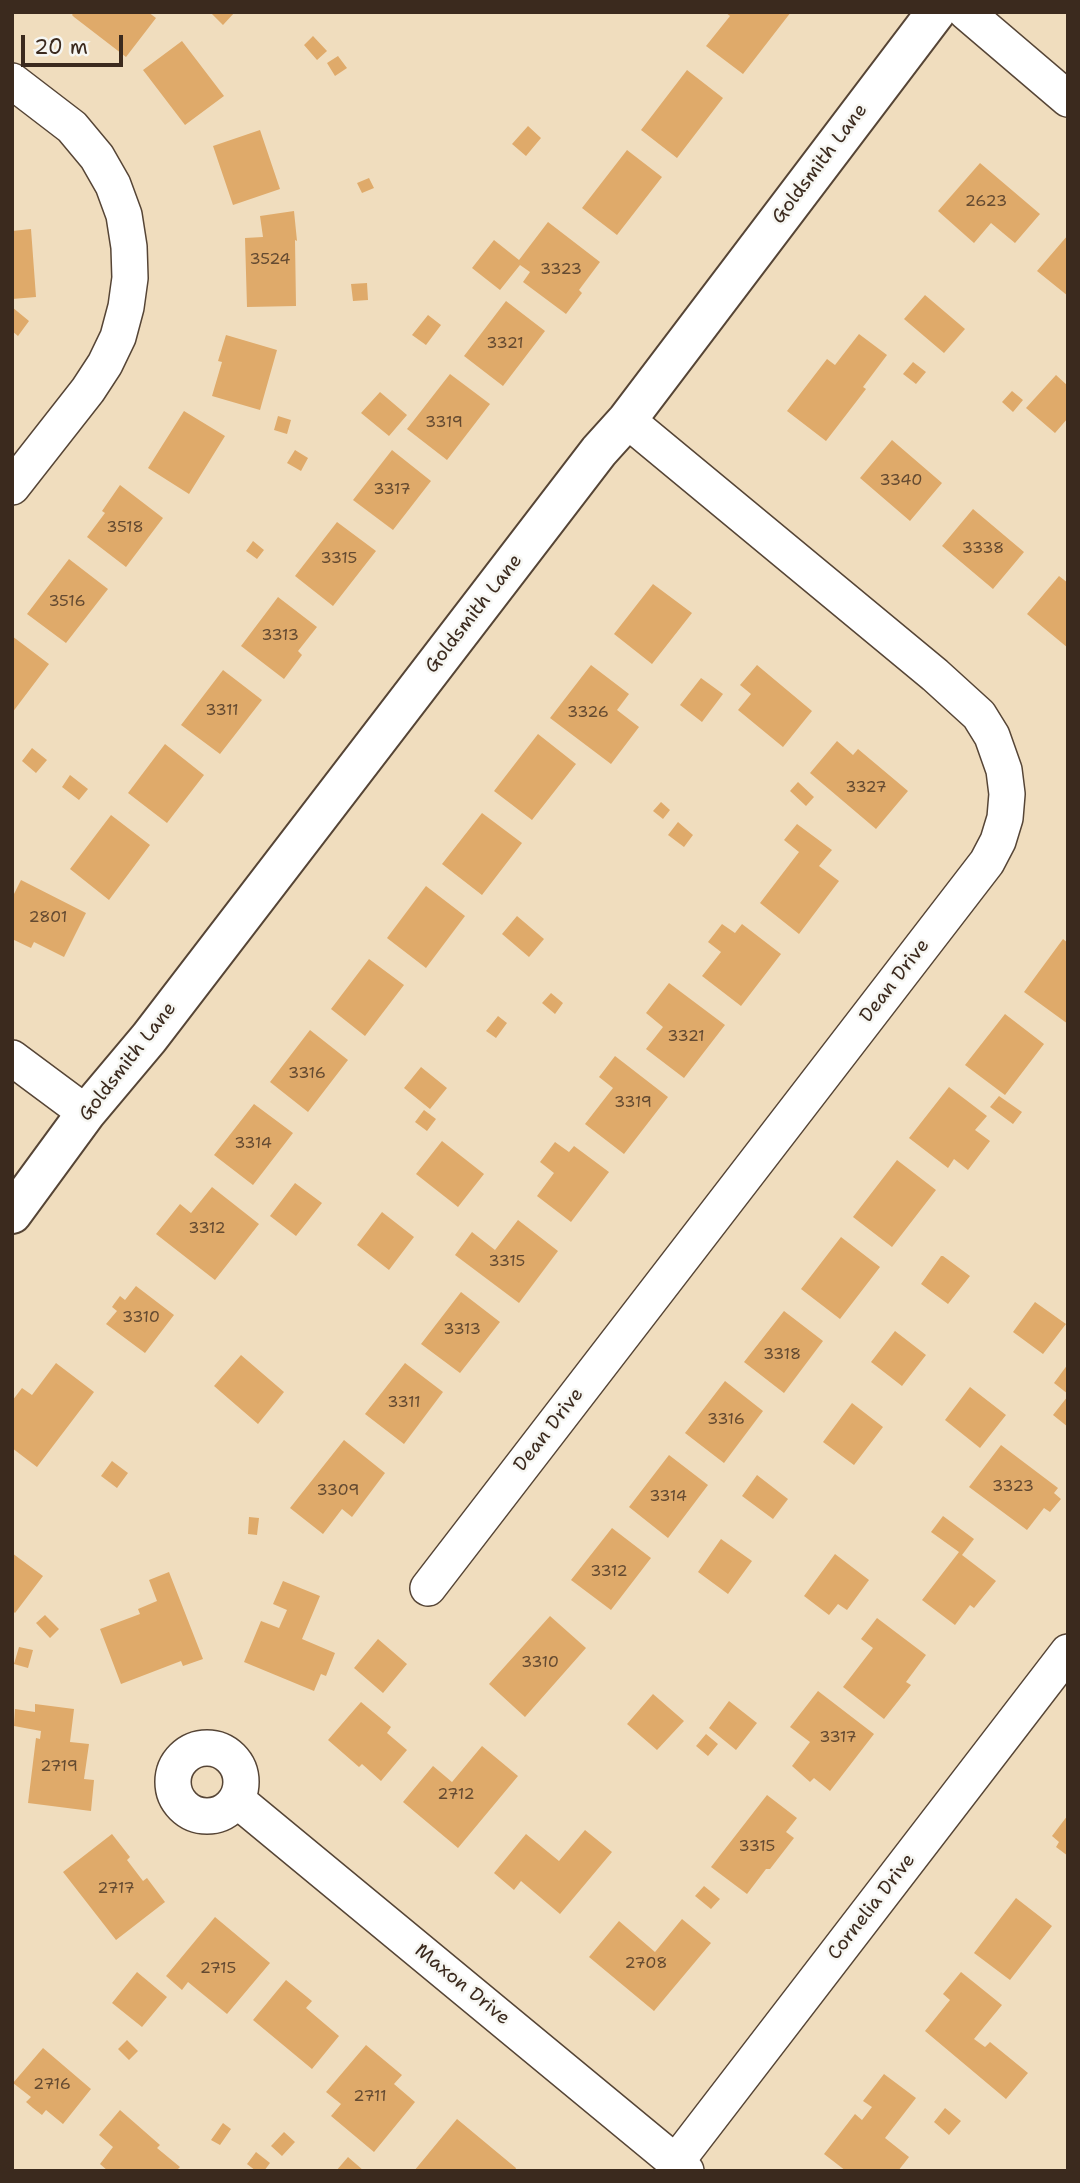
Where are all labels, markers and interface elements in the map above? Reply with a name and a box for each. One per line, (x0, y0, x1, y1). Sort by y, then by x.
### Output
scale bar (24, 21, 126, 65)
text: 20 m (34, 33, 88, 61)
street label: Goldsmith Lane (767, 99, 873, 229)
house number: 2623 (965, 192, 1007, 212)
house number: 3524 (249, 250, 291, 270)
house number: 3323 (540, 260, 582, 280)
house number: 3321 (486, 334, 524, 354)
house number: 3319 (425, 413, 463, 433)
house number: 3340 (879, 471, 923, 491)
house number: 3317 (373, 480, 411, 500)
house number: 3518 (106, 518, 144, 538)
house number: 3338 (962, 539, 1004, 559)
house number: 3315 (321, 549, 357, 569)
street label: Goldsmith Lane (421, 550, 527, 678)
house number: 3516 (48, 592, 86, 612)
house number: 3313 (261, 626, 299, 646)
house number: 3311 (205, 701, 239, 721)
house number: 3326 (567, 703, 609, 723)
house number: 3327 (845, 778, 887, 798)
house number: 2801 (29, 908, 67, 928)
street label: Dean Drive (855, 935, 935, 1027)
street label: Goldsmith Lane (75, 998, 181, 1126)
house number: 3321 (667, 1027, 705, 1047)
house number: 3316 (288, 1064, 326, 1084)
house number: 3319 (614, 1093, 652, 1113)
house number: 3314 (234, 1134, 272, 1154)
house number: 3312 (188, 1219, 226, 1239)
house number: 3315 (489, 1252, 525, 1272)
house number: 3310 (122, 1308, 160, 1328)
house number: 3313 (443, 1320, 481, 1340)
house number: 3318 (763, 1345, 801, 1365)
street label: Dean Drive (509, 1384, 589, 1476)
house number: 3311 (387, 1393, 421, 1413)
house number: 3316 (707, 1410, 745, 1430)
house number: 3323 (992, 1477, 1034, 1497)
house number: 3309 (316, 1481, 360, 1501)
house number: 3314 (649, 1487, 687, 1507)
house number: 3312 (590, 1562, 628, 1582)
house number: 3310 (521, 1653, 559, 1673)
house number: 3317 (819, 1728, 857, 1748)
house number: 2719 (40, 1757, 78, 1777)
house number: 2712 (437, 1785, 475, 1805)
house number: 3315 (739, 1837, 775, 1857)
street label: Cornelia Drive (823, 1849, 921, 1965)
house number: 2717 (97, 1879, 135, 1899)
street label: Maxon Drive (410, 1940, 514, 2030)
house number: 2708 (624, 1954, 668, 1974)
house number: 2715 (200, 1959, 236, 1979)
house number: 2716 (33, 2075, 71, 2095)
house number: 2711 (353, 2087, 387, 2107)

